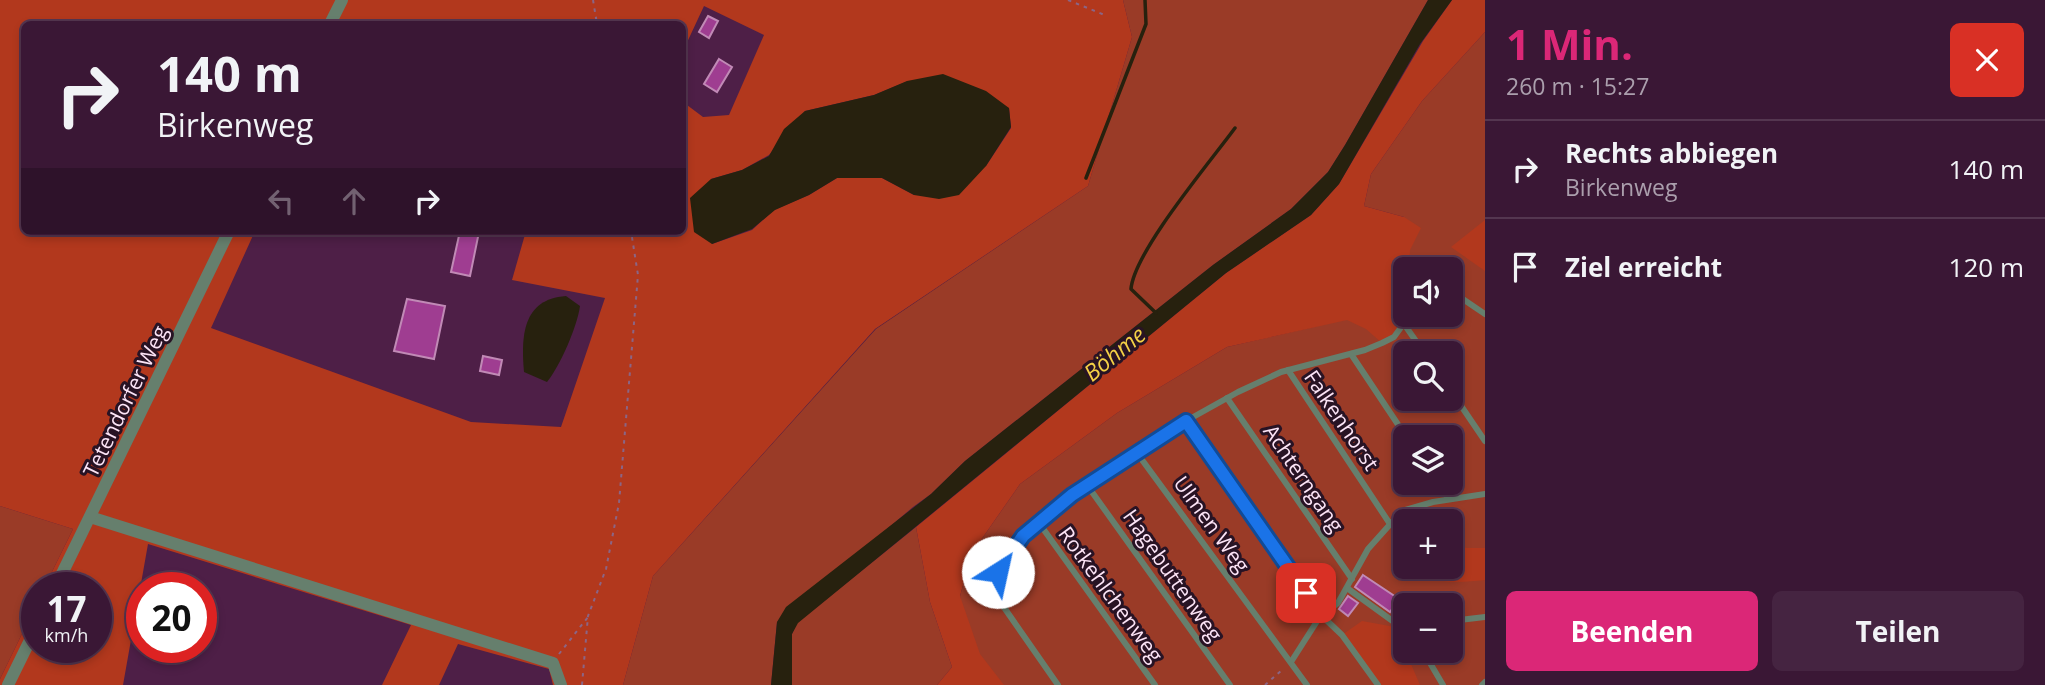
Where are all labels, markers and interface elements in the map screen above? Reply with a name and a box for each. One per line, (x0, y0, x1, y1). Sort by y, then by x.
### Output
text: 1 Min. (1506, 15, 1633, 72)
button: close (1950, 23, 2024, 97)
text: 140 m (157, 40, 302, 106)
icon: right (42, 49, 133, 140)
text: 260 m · 15:27 (1506, 70, 1649, 102)
text: Birkenweg (157, 103, 313, 146)
text: Rechts abbiegen (1565, 135, 1778, 171)
icon: right (1506, 150, 1544, 188)
text: 140 m (1949, 151, 2024, 187)
text: Birkenweg (1565, 171, 1677, 203)
icon: left (262, 182, 300, 220)
icon: ahead (335, 182, 373, 220)
icon: right (408, 182, 446, 220)
icon: arrive (1506, 248, 1544, 286)
text: Ziel erreicht (1565, 249, 1722, 285)
text: 120 m (1949, 249, 2024, 285)
map controls (1393, 257, 1463, 663)
button: sound (1393, 257, 1463, 327)
water label: Böhme (1076, 318, 1152, 388)
street label: Tetendorfer Weg (76, 321, 174, 481)
button: search (1393, 341, 1463, 411)
street label: Falkenhorst (1298, 364, 1386, 476)
street label: Achterngang (1258, 419, 1350, 537)
button: layers (1393, 425, 1463, 495)
street label: Ulmen Weg (1168, 470, 1256, 578)
street label: Hagebuttenweg (1117, 503, 1229, 647)
button: + (1393, 509, 1463, 579)
street label: Rotkehlchenweg (1052, 521, 1170, 667)
position arrow (961, 535, 1035, 609)
pin (1276, 563, 1336, 623)
speed limit sign: 20 (126, 572, 217, 663)
icon: arrive (1287, 574, 1325, 612)
text: 17 (46, 585, 87, 632)
button: Beenden (1506, 591, 1758, 671)
button: Teilen (1772, 591, 2024, 671)
button: − (1393, 593, 1463, 663)
text: km/h (45, 623, 88, 647)

